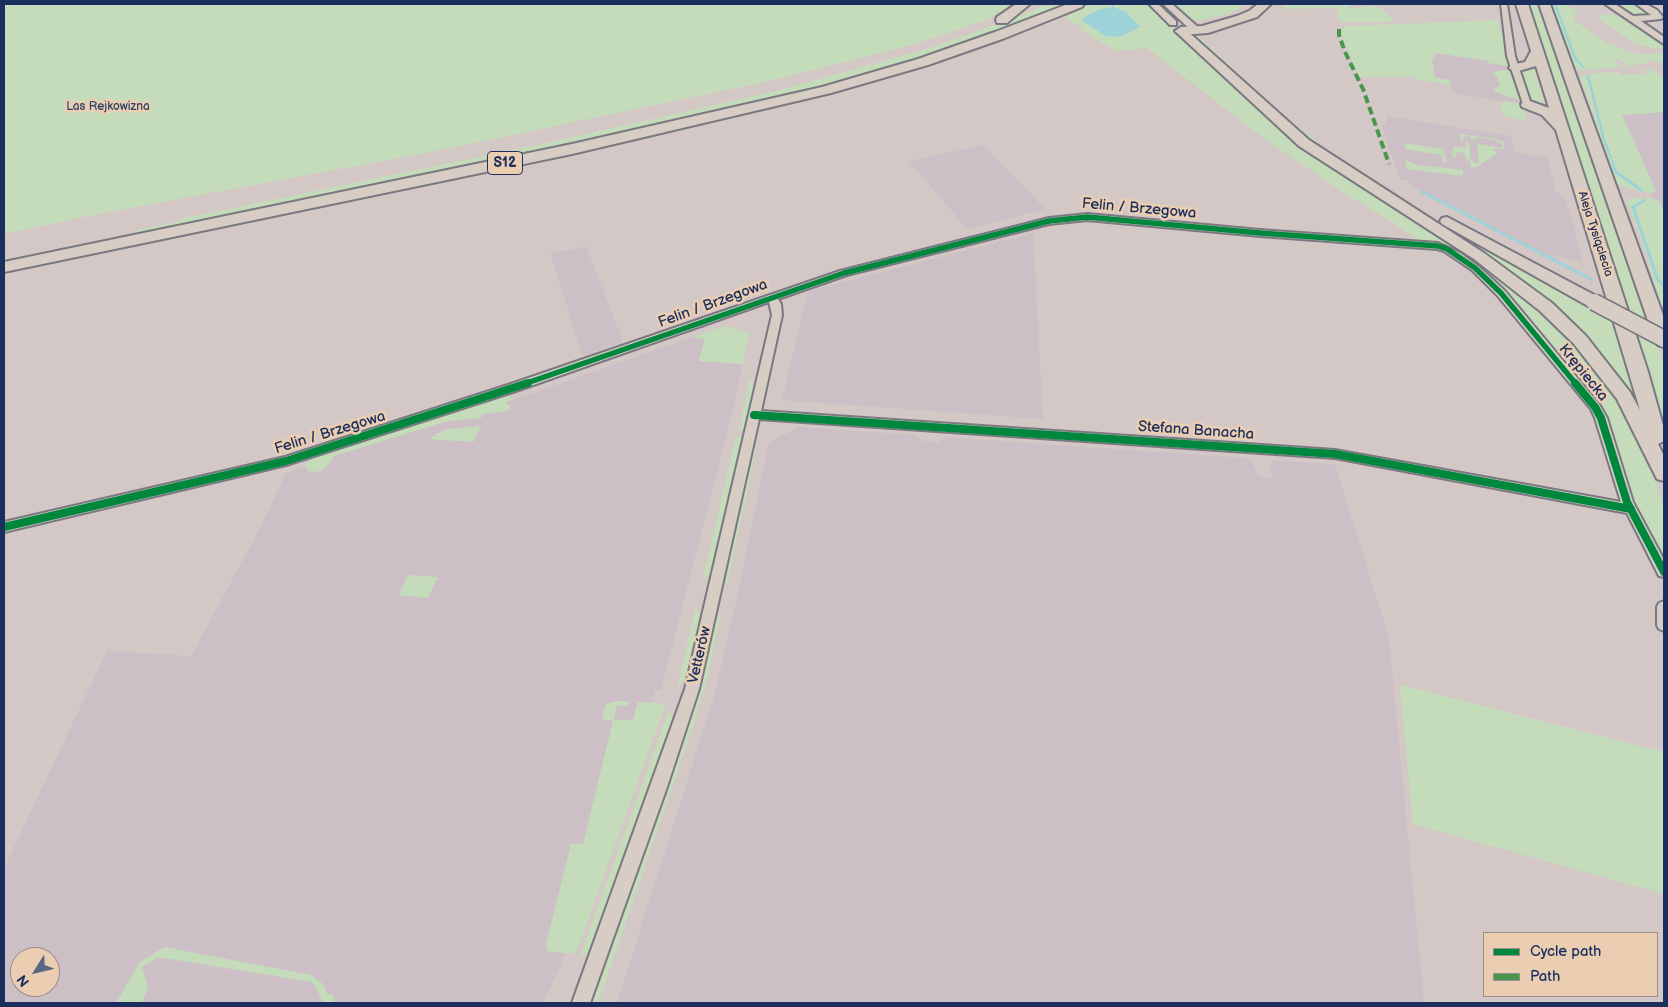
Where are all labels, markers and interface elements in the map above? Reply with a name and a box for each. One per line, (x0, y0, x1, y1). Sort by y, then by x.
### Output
park label: Las Rejkowizna (66, 100, 150, 114)
road number: S12 (488, 152, 522, 174)
street label: Aleja Tysiąclecia (1574, 189, 1616, 279)
street label: Felin / Brzegowa (1081, 195, 1197, 223)
street label: Felin / Brzegowa (656, 276, 770, 332)
street label: Krępiecka (1554, 341, 1612, 405)
street label: Felin / Brzegowa (272, 408, 388, 458)
street label: Stefana Banacha (1137, 418, 1255, 444)
street label: Vetterów (685, 625, 715, 685)
legend (1483, 932, 1658, 997)
text: Cycle path (1530, 942, 1601, 961)
north arrow (10, 947, 60, 997)
text: Path (1530, 967, 1560, 986)
text: N (13, 971, 33, 990)

